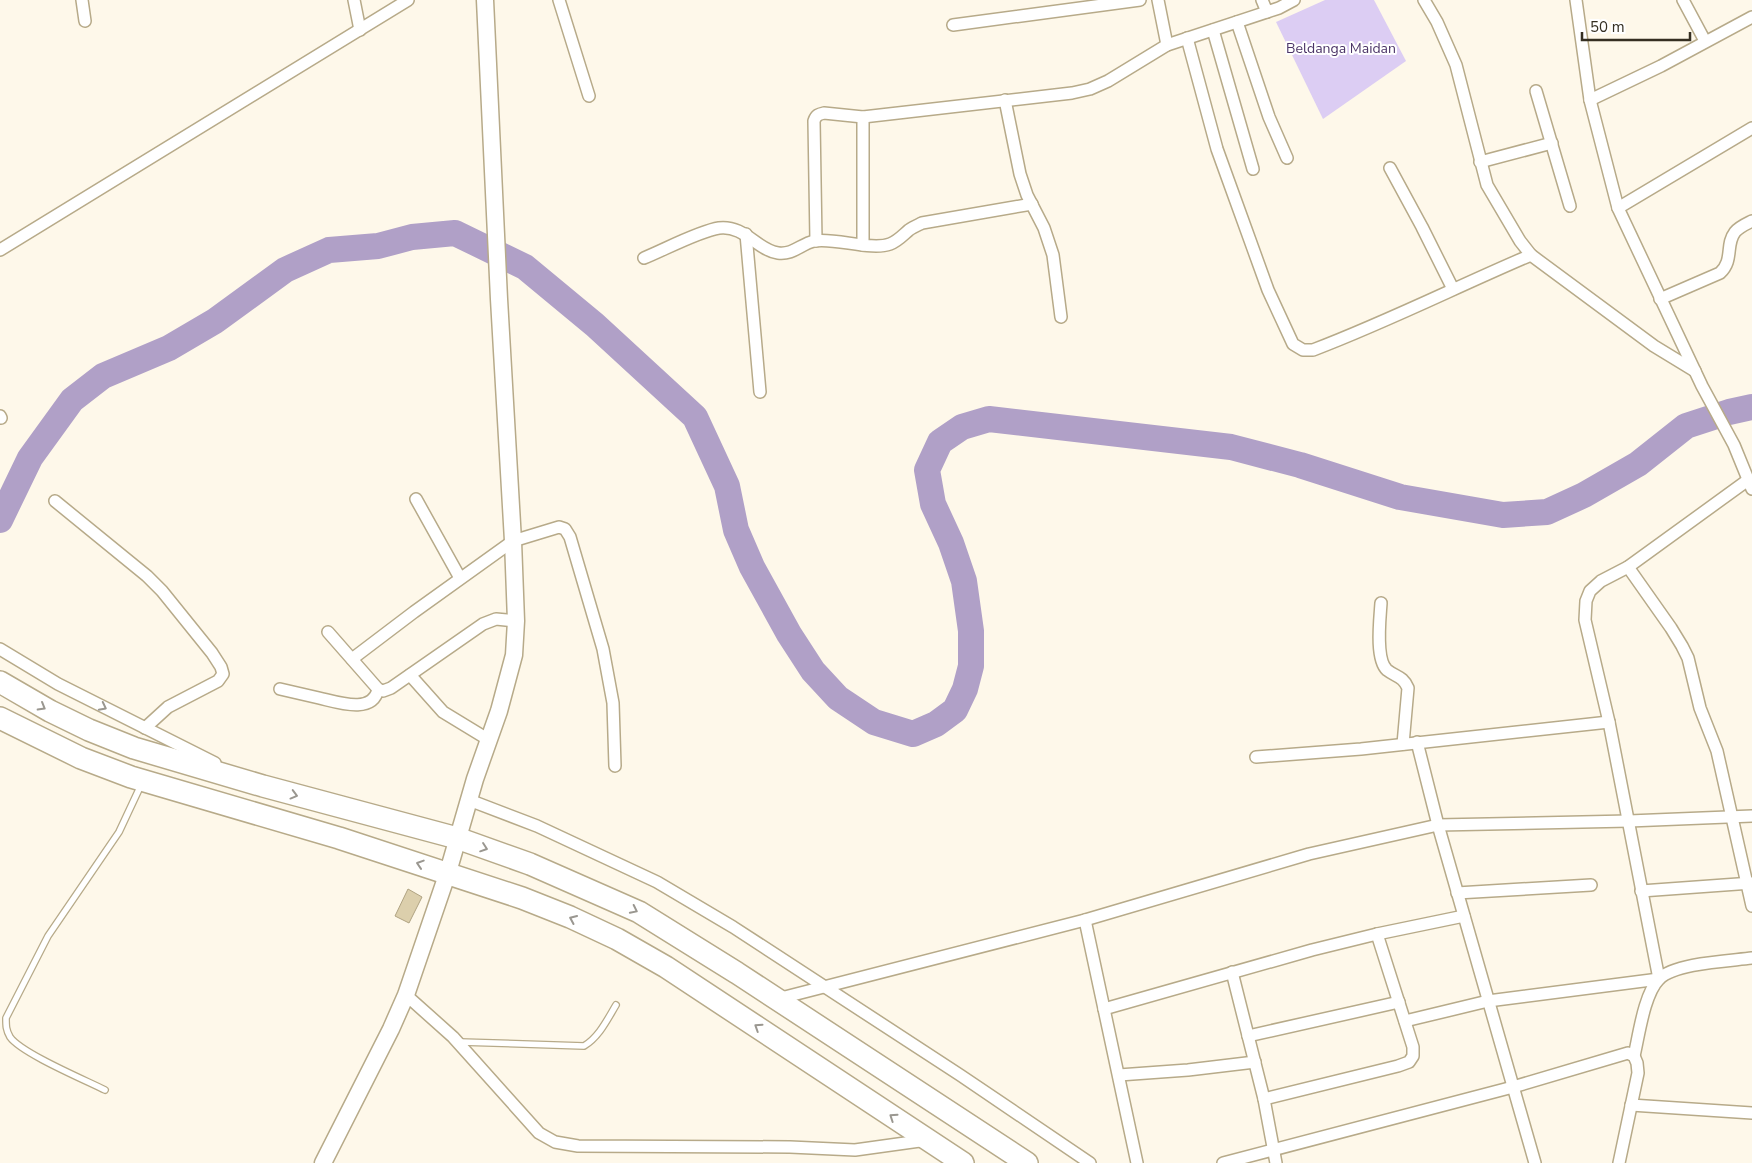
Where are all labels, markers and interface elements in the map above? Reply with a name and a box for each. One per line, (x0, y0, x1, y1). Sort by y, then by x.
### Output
scale bar (1582, 10, 1690, 42)
text: 50 m (1590, 17, 1625, 37)
park label: Beldanga Maidan (1286, 39, 1396, 58)
one-way arrow (37, 700, 46, 710)
one-way arrow (98, 701, 107, 711)
one-way arrow (290, 789, 298, 800)
one-way arrow (479, 842, 488, 852)
one-way arrow (416, 859, 425, 869)
one-way arrow (629, 904, 638, 914)
one-way arrow (569, 914, 578, 925)
one-way arrow (754, 1024, 764, 1033)
one-way arrow (890, 1114, 899, 1123)

